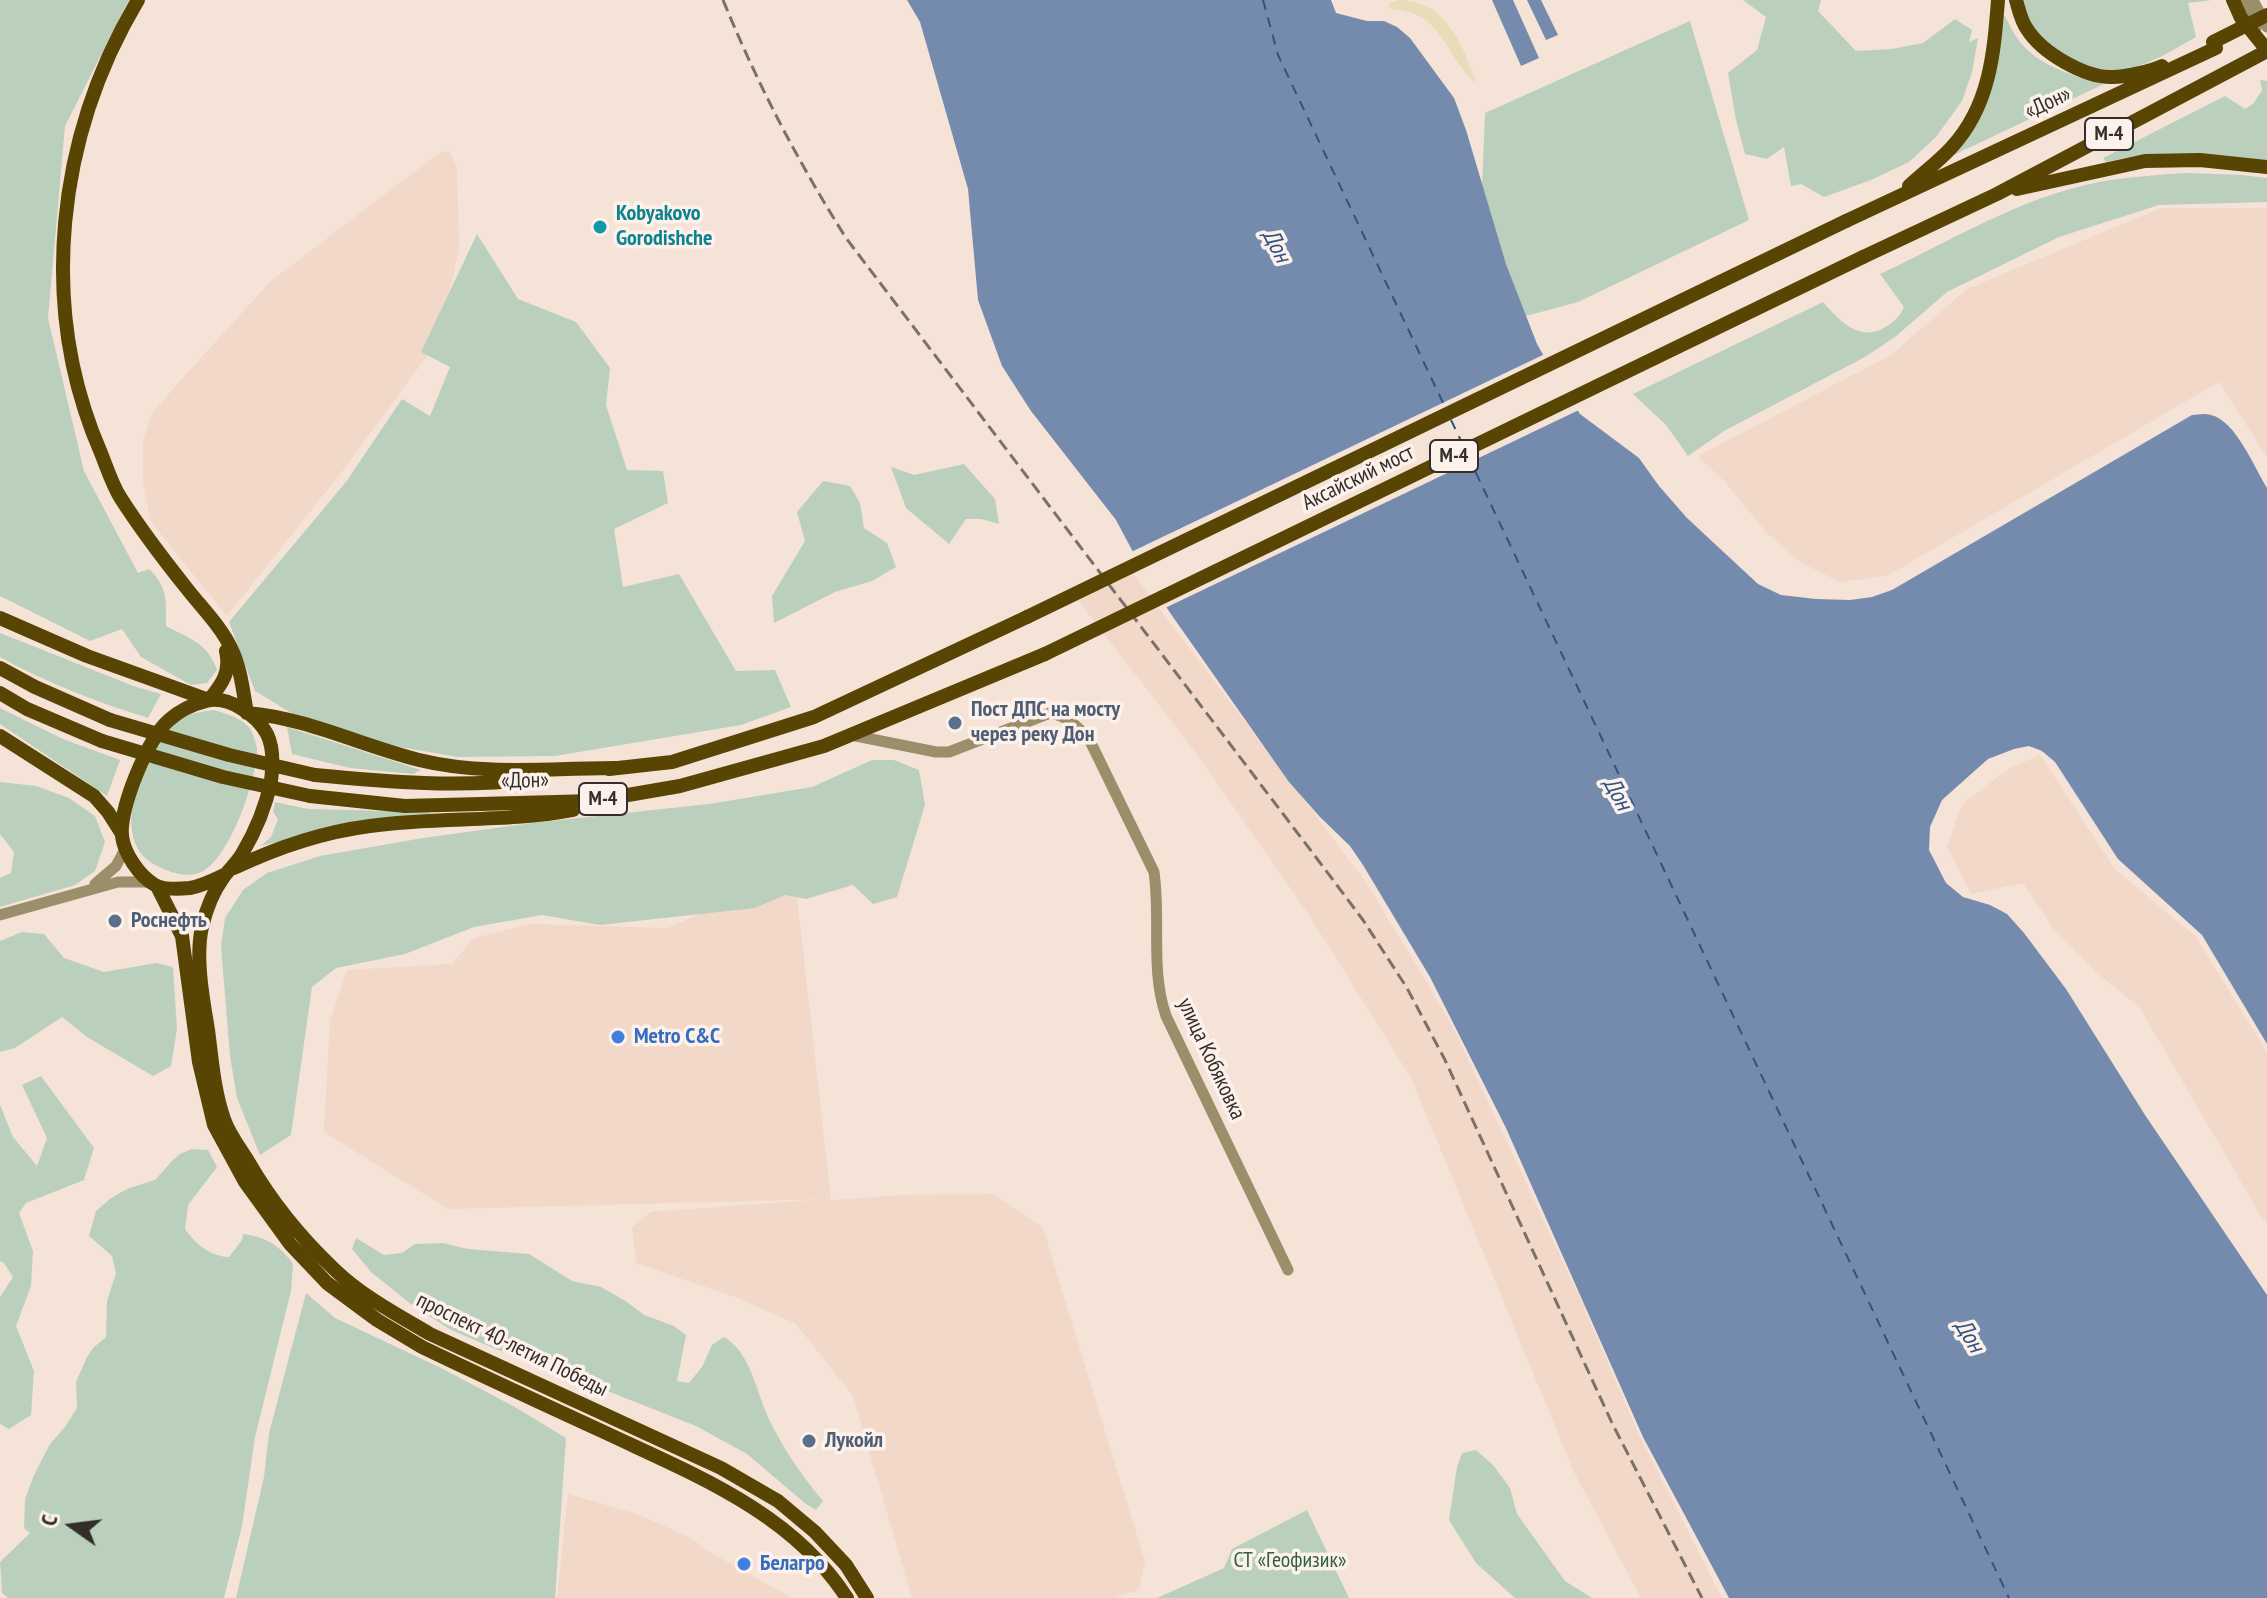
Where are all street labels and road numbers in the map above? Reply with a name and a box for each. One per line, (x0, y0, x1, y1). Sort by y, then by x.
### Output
street label: «Дон» (2021, 81, 2075, 125)
road number: М-4 (2085, 118, 2133, 150)
street label: Аксайский мост (1298, 440, 1418, 516)
road number: М-4 (1430, 440, 1478, 472)
street label: «Дон» (501, 767, 549, 795)
road number: М-4 (579, 783, 627, 815)
street label: улица Кобяковка (1171, 994, 1251, 1124)
street label: проспект 40-летия Победы (412, 1287, 612, 1403)

